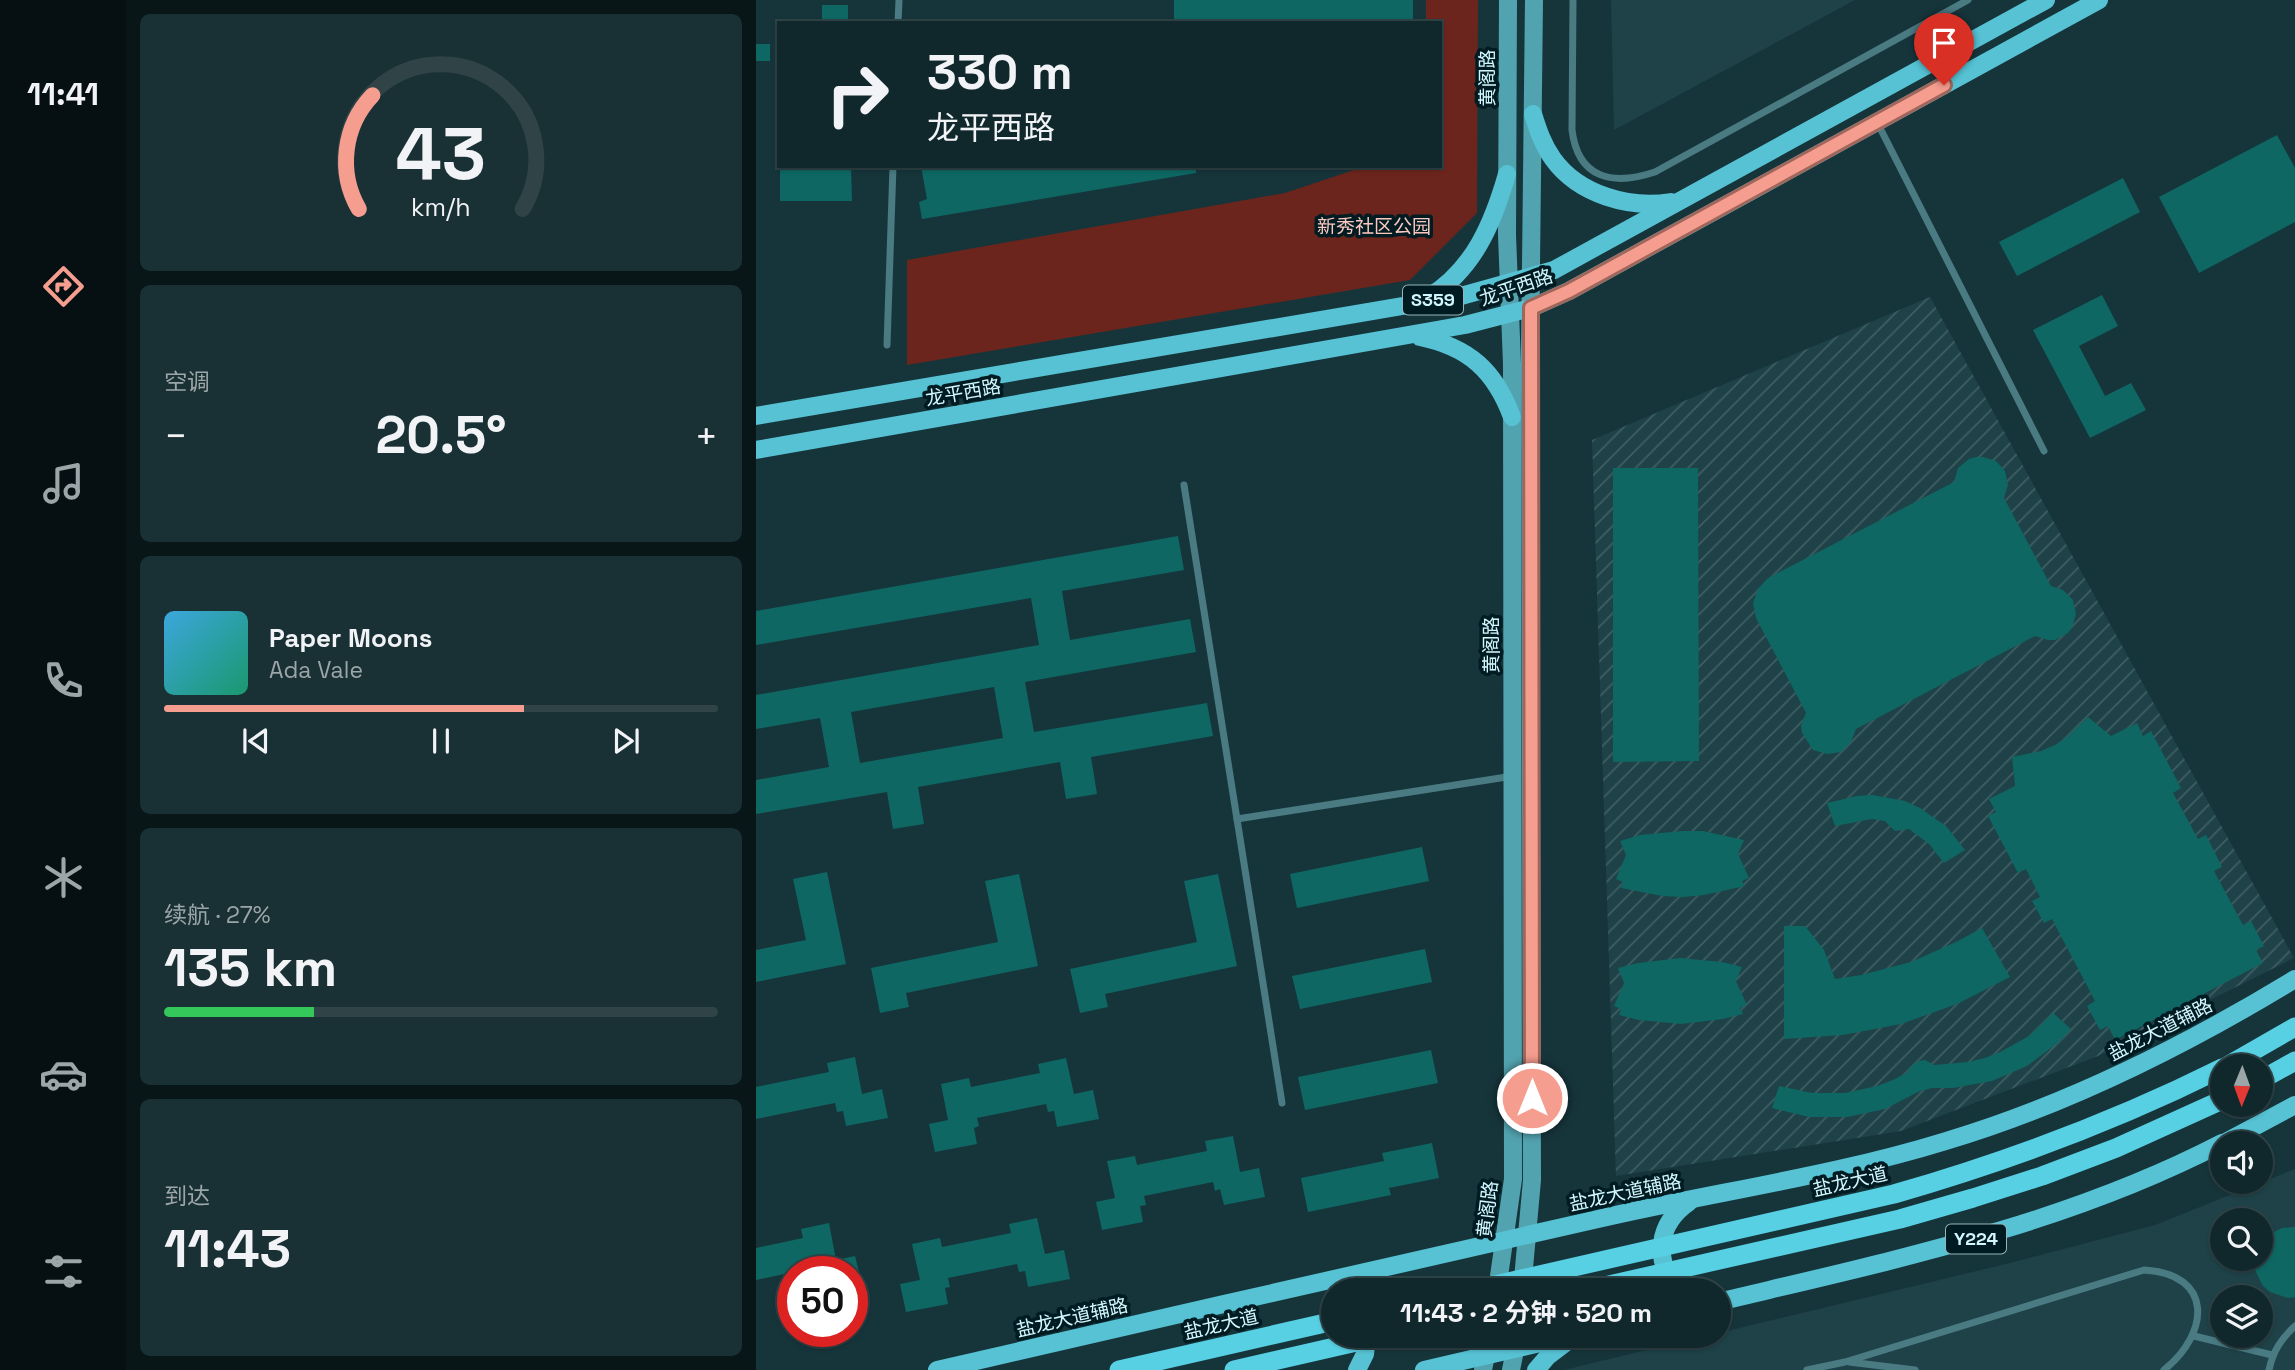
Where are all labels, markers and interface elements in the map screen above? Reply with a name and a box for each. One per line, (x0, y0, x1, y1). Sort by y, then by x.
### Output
pin (1914, 13, 1974, 85)
icon: arrive (1925, 24, 1963, 62)
text: 330 m (927, 41, 1073, 103)
icon: right (812, 49, 903, 140)
street label: 黄阁路 (1475, 49, 1500, 107)
text: 11:41 (27, 74, 99, 114)
text: 43 (396, 107, 486, 200)
text: 龙平西路 (927, 108, 1055, 148)
text: km/h (411, 190, 471, 222)
park label: 新秀社区公园 (1317, 214, 1431, 239)
icon: directions (39, 262, 88, 311)
street label: 龙平西路 (1476, 263, 1556, 312)
road number: S359 (1403, 286, 1463, 314)
text: 空调 (164, 367, 210, 397)
street label: 龙平西路 (923, 374, 1003, 411)
text: 20.5° (375, 402, 507, 468)
text: − (164, 412, 188, 460)
text: + (694, 412, 718, 460)
icon: music (39, 459, 88, 508)
street label: 黄阁路 (1479, 616, 1504, 674)
text: Paper Moons (269, 621, 432, 655)
text: Ada Vale (269, 655, 363, 685)
icon: phone (39, 656, 88, 705)
icon: previous (237, 722, 275, 760)
icon: pause (422, 722, 460, 760)
icon: next (607, 722, 645, 760)
icon: climate (39, 853, 88, 902)
text: 续航 · 27% (164, 900, 271, 930)
text: 135 km (164, 935, 337, 1001)
street label: 盐龙大道辅路 (2104, 992, 2217, 1066)
icon: car (39, 1050, 88, 1099)
north arrow (2210, 1054, 2273, 1116)
map controls (2210, 1054, 2273, 1348)
position arrow (1495, 1061, 1569, 1135)
button: sound (2210, 1131, 2273, 1194)
street label: 盐龙大道 (1810, 1161, 1890, 1202)
street label: 盐龙大道辅路 (1567, 1168, 1683, 1217)
street label: 黄阁路 (1472, 1179, 1503, 1239)
text: 到达 (164, 1181, 210, 1211)
button: search (2210, 1208, 2273, 1271)
text: 11:43 (164, 1216, 291, 1282)
road number: Y224 (1946, 1224, 2006, 1254)
icon: filters (39, 1247, 88, 1296)
speed limit sign: 50 (777, 1256, 868, 1347)
button: layers (2210, 1285, 2273, 1348)
street label: 盐龙大道辅路 (1014, 1292, 1130, 1342)
text: 11:43 · 2 分钟 · 520 m (1400, 1296, 1652, 1330)
street label: 盐龙大道 (1181, 1304, 1261, 1345)

